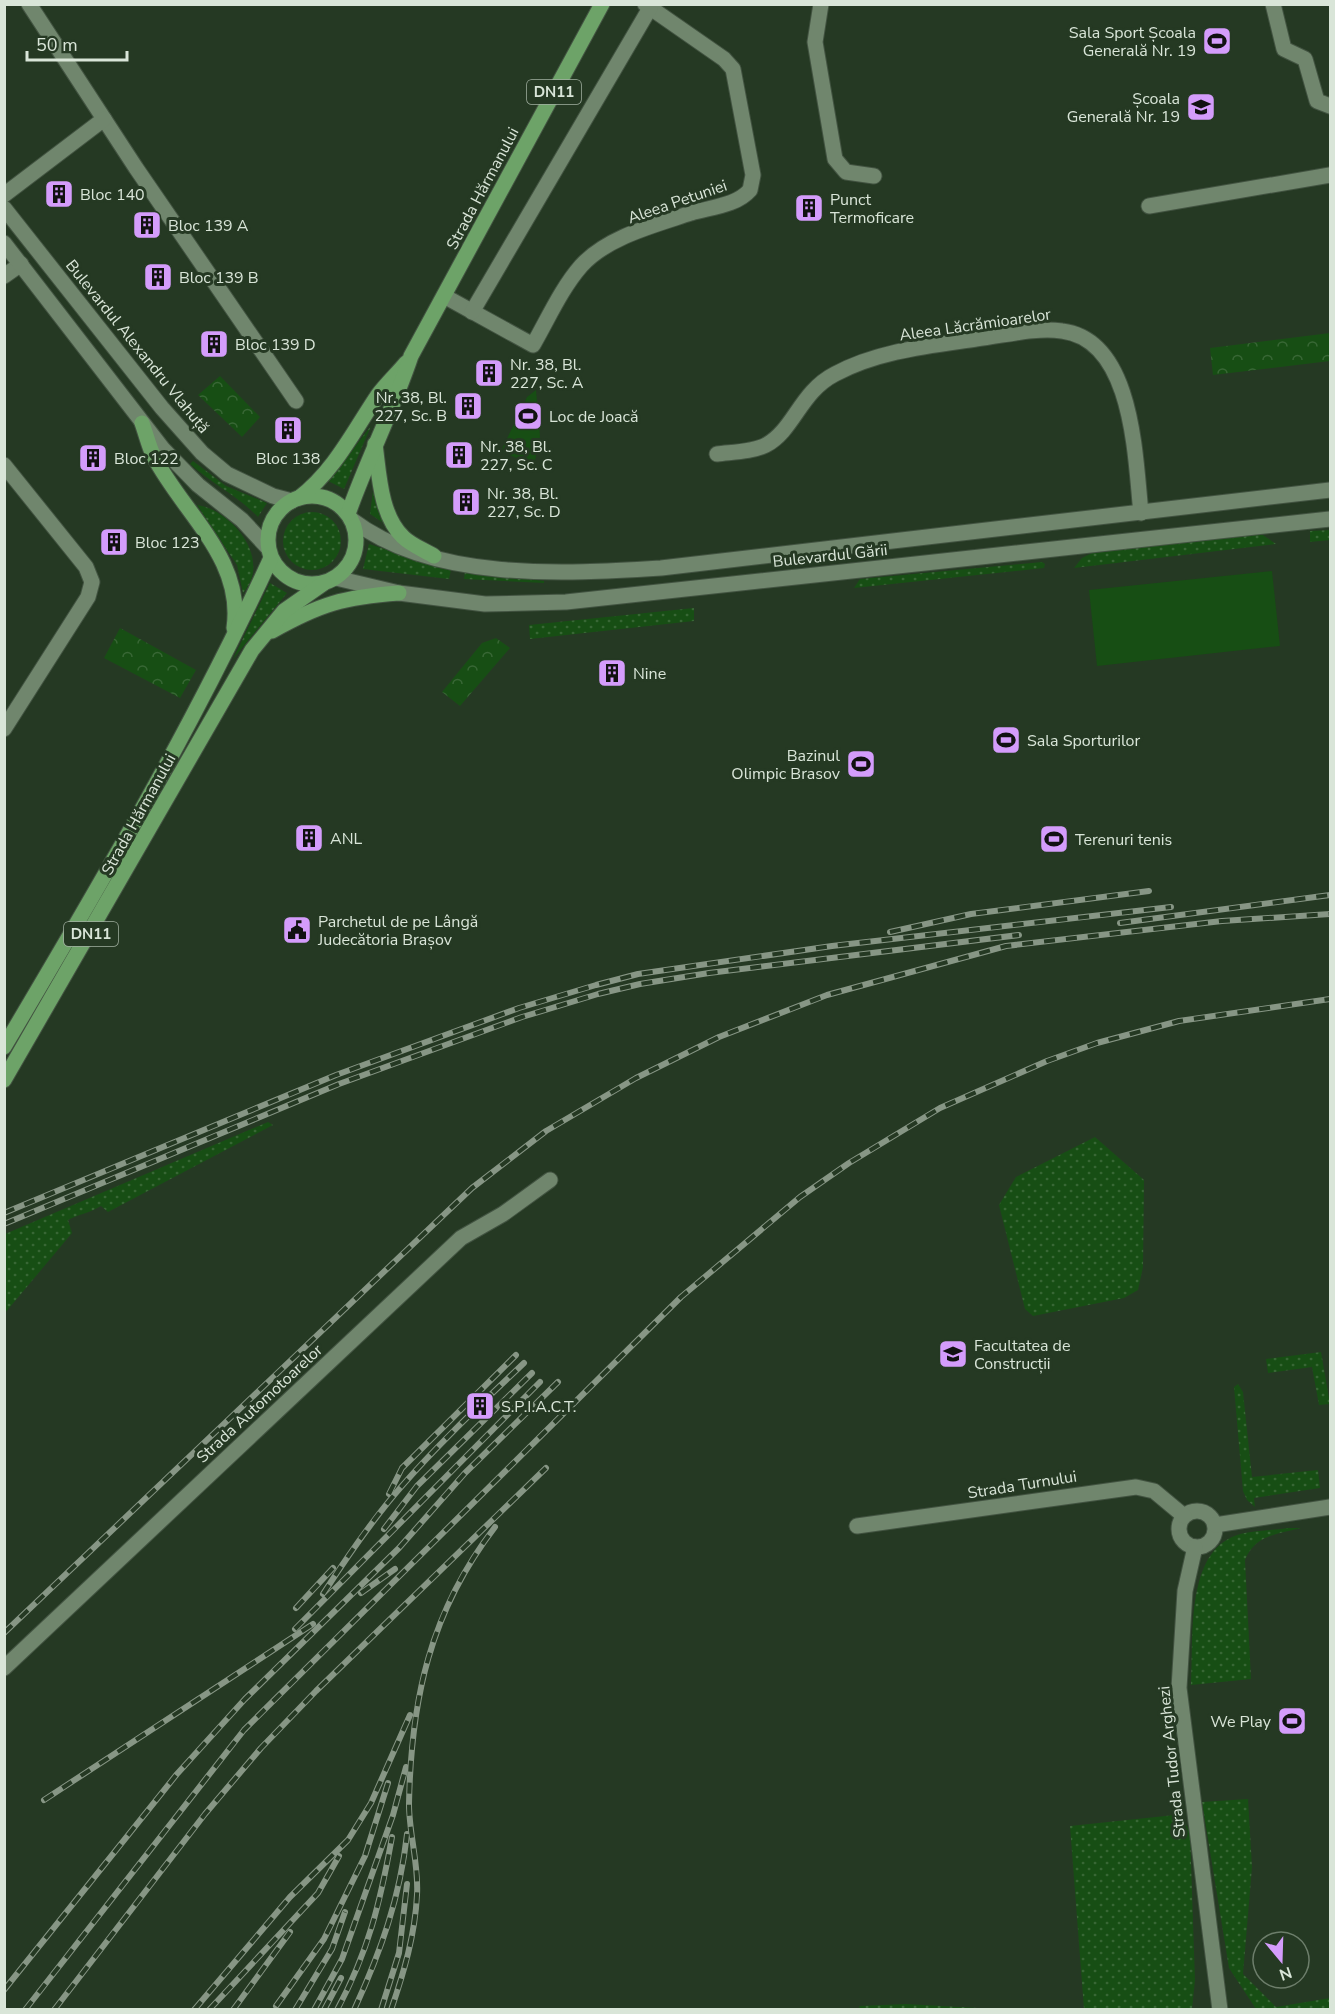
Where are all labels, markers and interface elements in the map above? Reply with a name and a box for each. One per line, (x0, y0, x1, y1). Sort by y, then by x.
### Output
place label: Sala Sport Școala Generală Nr. 19 (1069, 22, 1196, 62)
scale bar (27, 24, 128, 62)
sports icon: Sala Sport Școala Generală Nr. 19 (1201, 25, 1233, 57)
text: 50 m (36, 33, 78, 57)
road number: DN11 (527, 80, 581, 104)
place label: Școala Generală Nr. 19 (1067, 88, 1180, 128)
school or university icon: Școala Generală Nr. 19 (1185, 91, 1217, 123)
street label: Strada Hărmanului (441, 123, 524, 253)
street label: Aleea Petuniei (625, 175, 730, 229)
building icon: Bloc 140 (43, 178, 75, 210)
place label: Bloc 140 (80, 184, 145, 206)
place label: Punct Termoficare (830, 189, 914, 229)
building icon: Punct Termoficare (793, 192, 825, 224)
building icon: Bloc 139 A (131, 209, 163, 241)
place label: Bloc 139 A (168, 215, 249, 237)
street label: Bulevardul Alexandru Vlahuță (60, 255, 214, 438)
building icon: Bloc 139 B (142, 261, 174, 293)
place label: Bloc 139 B (179, 267, 259, 289)
street label: Aleea Lăcrămioarelor (898, 303, 1053, 347)
building icon: Bloc 139 D (198, 328, 230, 360)
place label: Bloc 139 D (235, 334, 316, 356)
place label: Nr. 38, Bl. 227, Sc. A (510, 354, 584, 394)
building icon: Nr. 38, Bl. 227, Sc. A (473, 357, 505, 389)
place label: Nr. 38, Bl. 227, Sc. B (374, 387, 447, 427)
building icon: Nr. 38, Bl. 227, Sc. B (452, 390, 484, 422)
sports icon: Loc de Joacă (512, 400, 544, 432)
place label: Loc de Joacă (549, 406, 638, 428)
building icon: Bloc 138 (272, 414, 304, 446)
place label: Nr. 38, Bl. 227, Sc. C (480, 436, 553, 476)
building icon: Nr. 38, Bl. 227, Sc. C (443, 439, 475, 471)
building icon: Bloc 122 (77, 442, 109, 474)
place label: Bloc 122 (114, 448, 179, 470)
place label: Bloc 138 (256, 448, 320, 470)
place label: Nr. 38, Bl. 227, Sc. D (487, 483, 561, 523)
building icon: Nr. 38, Bl. 227, Sc. D (450, 486, 482, 518)
building icon: Bloc 123 (98, 526, 130, 558)
place label: Bloc 123 (135, 532, 200, 554)
street label: Bulevardul Gării (772, 539, 889, 573)
building icon: Nine (596, 657, 628, 689)
place label: Nine (633, 663, 666, 685)
sports icon: Sala Sporturilor (990, 724, 1022, 756)
place label: Sala Sporturilor (1027, 730, 1140, 752)
place label: Bazinul Olimpic Brasov (731, 745, 841, 785)
sports icon: Bazinul Olimpic Brasov (845, 748, 877, 780)
street label: Strada Hărmanului (96, 750, 181, 879)
building icon: ANL (293, 822, 325, 854)
sports icon: Terenuri tenis (1038, 823, 1070, 855)
place label: ANL (330, 828, 363, 850)
place label: Terenuri tenis (1075, 829, 1172, 851)
place label: Parchetul de pe Lângă Judecătoria Brașov (317, 911, 478, 951)
public building icon: Parchetul de pe Lângă Judecătoria Brașov (281, 914, 313, 946)
road number: DN11 (64, 922, 118, 946)
place label: Facultatea de Construcții (974, 1335, 1070, 1375)
school or university icon: Facultatea de Construcții (937, 1338, 969, 1370)
street label: Strada Automotoarelor (192, 1339, 328, 1468)
building icon: S.P.I.A.C.T. (464, 1390, 496, 1422)
place label: S.P.I.A.C.T. (501, 1396, 576, 1418)
street label: Strada Turnului (966, 1466, 1078, 1504)
street label: Strada Tudor Arghezi (1153, 1685, 1191, 1839)
sports icon: We Play (1276, 1705, 1308, 1737)
place label: We Play (1210, 1711, 1272, 1733)
north arrow (1251, 1930, 1311, 1990)
text: N (1276, 1961, 1295, 1986)

